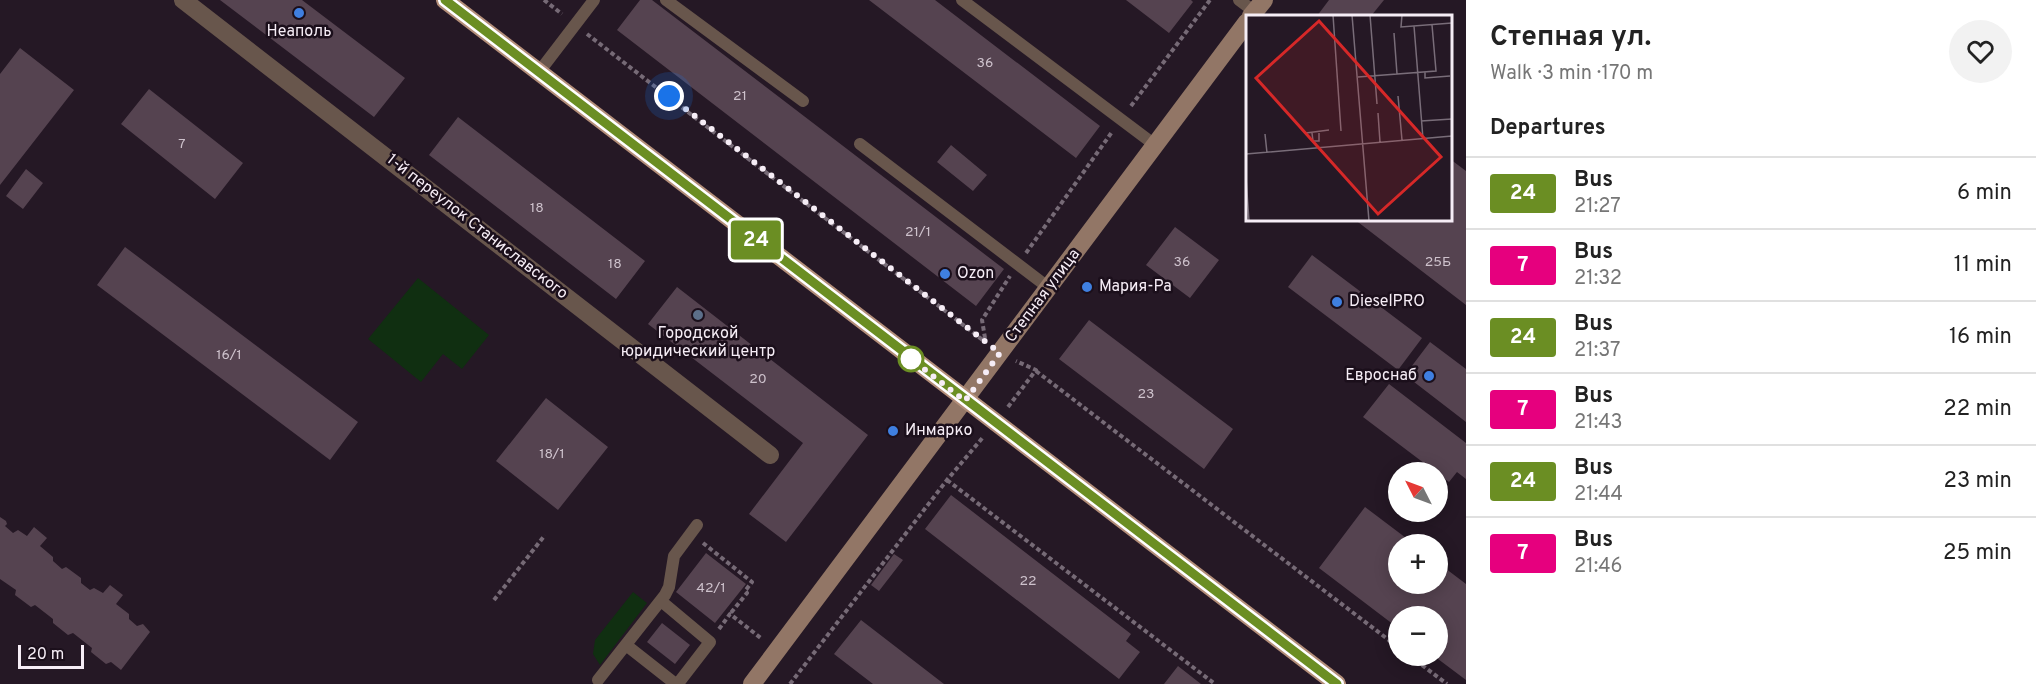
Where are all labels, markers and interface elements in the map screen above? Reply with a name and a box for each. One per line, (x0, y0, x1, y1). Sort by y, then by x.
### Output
marker: Неаполь (292, 6, 306, 20)
inset map (1246, 15, 1451, 220)
text: Степная ул. (1490, 20, 1651, 56)
button: heart (1949, 20, 2012, 83)
place label: Неаполь (266, 22, 332, 42)
house number: 36 (977, 55, 993, 72)
text: Walk · 3 min · 170 m (1490, 61, 1653, 87)
your location (654, 81, 684, 111)
house number: 21 (733, 88, 747, 105)
text: Departures (1490, 115, 1606, 142)
house number: 7 (178, 136, 186, 153)
street label: 1-й переулок Станиславского (382, 150, 572, 304)
text: Bus (1574, 167, 1613, 194)
text: 24 (1510, 180, 1536, 207)
text: 6 min (1957, 180, 2012, 207)
text: 21:27 (1574, 194, 1621, 220)
house number: 18 (530, 200, 544, 217)
line badge: 24 (729, 220, 783, 260)
house number: 21/1 (905, 224, 931, 241)
text: 24 (743, 227, 769, 254)
text: Bus (1574, 239, 1613, 266)
street label: Степная улица (1001, 245, 1085, 347)
text: 7 (1517, 252, 1529, 279)
text: 11 min (1954, 252, 2012, 279)
house number: 36 (1174, 254, 1190, 271)
house number: 25Б (1425, 254, 1451, 271)
house number: 18 (608, 256, 622, 273)
place label: Ozon (957, 264, 994, 284)
text: 21:32 (1574, 266, 1622, 292)
marker: Ozon (938, 267, 952, 281)
place label: Мария-Ра (1099, 277, 1172, 297)
marker: Мария-Ра (1080, 280, 1094, 294)
place label: DieselPRO (1349, 292, 1425, 312)
marker: DieselPRO (1330, 295, 1344, 309)
marker: Городской юридический центр (691, 308, 705, 322)
text: Bus (1574, 311, 1613, 338)
place label: Городской юридический центр (621, 324, 775, 362)
text: 24 (1510, 324, 1536, 351)
text: 16 min (1949, 324, 2012, 351)
text: 21:37 (1574, 338, 1620, 364)
unlabelled marker (898, 346, 924, 372)
house number: 16/1 (216, 347, 242, 364)
place label: Евроснаб (1345, 366, 1417, 386)
marker: Евроснаб (1422, 369, 1436, 383)
house number: 20 (749, 371, 767, 388)
text: Bus (1574, 383, 1613, 410)
house number: 23 (1138, 386, 1155, 403)
text: 7 (1517, 396, 1529, 423)
text: 22 min (1943, 396, 2012, 423)
text: 21:43 (1574, 410, 1623, 436)
place label: Инмарко (905, 421, 972, 441)
marker: Инмарко (886, 424, 900, 438)
house number: 18/1 (539, 446, 565, 463)
text: Bus (1574, 455, 1613, 482)
north arrow (1388, 462, 1448, 522)
map controls (1388, 462, 1448, 666)
text: 24 (1510, 468, 1536, 495)
text: 23 min (1944, 468, 2012, 495)
text: 21:44 (1574, 482, 1623, 508)
text: Bus (1574, 527, 1613, 554)
button: + (1388, 534, 1448, 594)
text: 7 (1517, 540, 1529, 567)
text: 25 min (1943, 540, 2012, 567)
text: 21:46 (1574, 554, 1623, 580)
house number: 22 (1019, 573, 1037, 590)
house number: 42/1 (696, 580, 726, 597)
button: − (1388, 606, 1448, 666)
scale bar (18, 642, 84, 670)
text: 20 m (27, 645, 64, 665)

